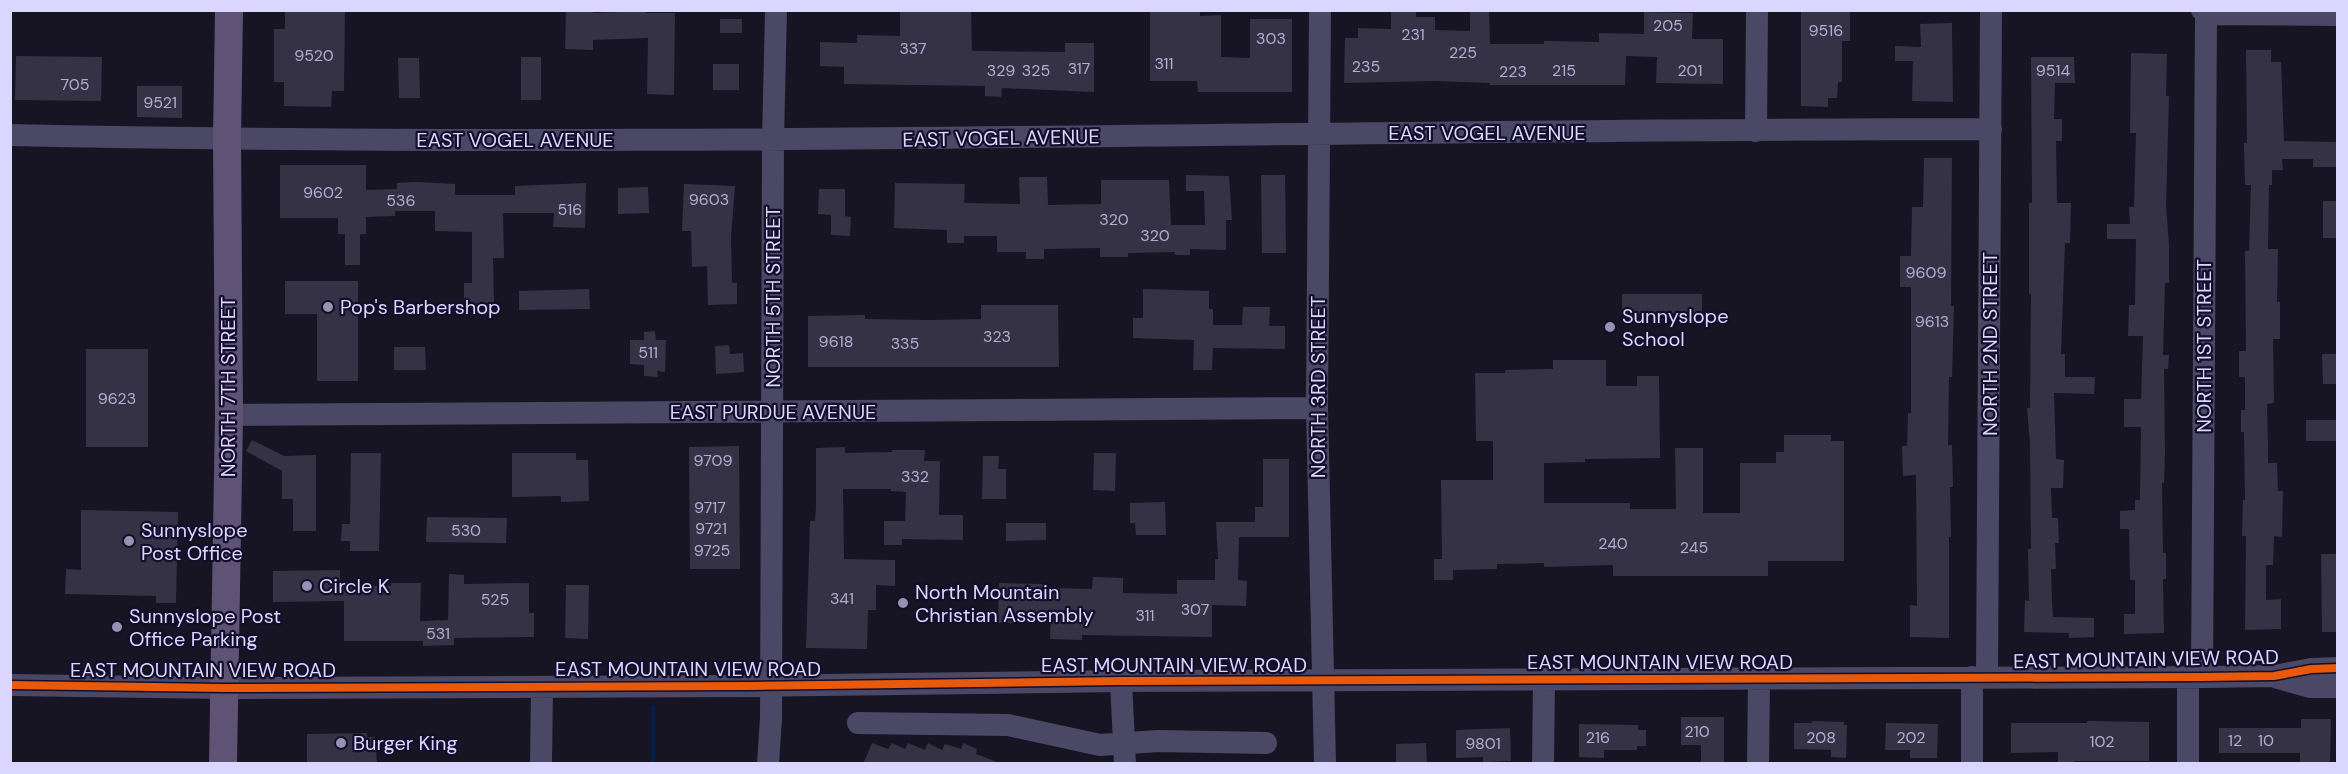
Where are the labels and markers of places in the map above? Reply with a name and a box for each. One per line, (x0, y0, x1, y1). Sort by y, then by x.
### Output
place label: Pop's Barbershop (340, 294, 501, 320)
marker: Pop's Barbershop (321, 300, 335, 314)
place label: Sunnyslope School (1622, 303, 1729, 352)
marker: Sunnyslope School (1603, 320, 1617, 334)
place label: Sunnyslope Post Office (141, 517, 248, 566)
marker: Sunnyslope Post Office (122, 534, 136, 548)
place label: Circle K (319, 573, 390, 599)
marker: Circle K (300, 579, 314, 593)
place label: North Mountain Christian Assembly (915, 579, 1094, 628)
marker: North Mountain Christian Assembly (896, 596, 910, 610)
place label: Sunnyslope Post Office Parking (129, 603, 281, 652)
marker: Sunnyslope Post Office Parking (110, 620, 124, 634)
place label: Burger King (353, 730, 458, 756)
marker: Burger King (334, 736, 348, 750)

